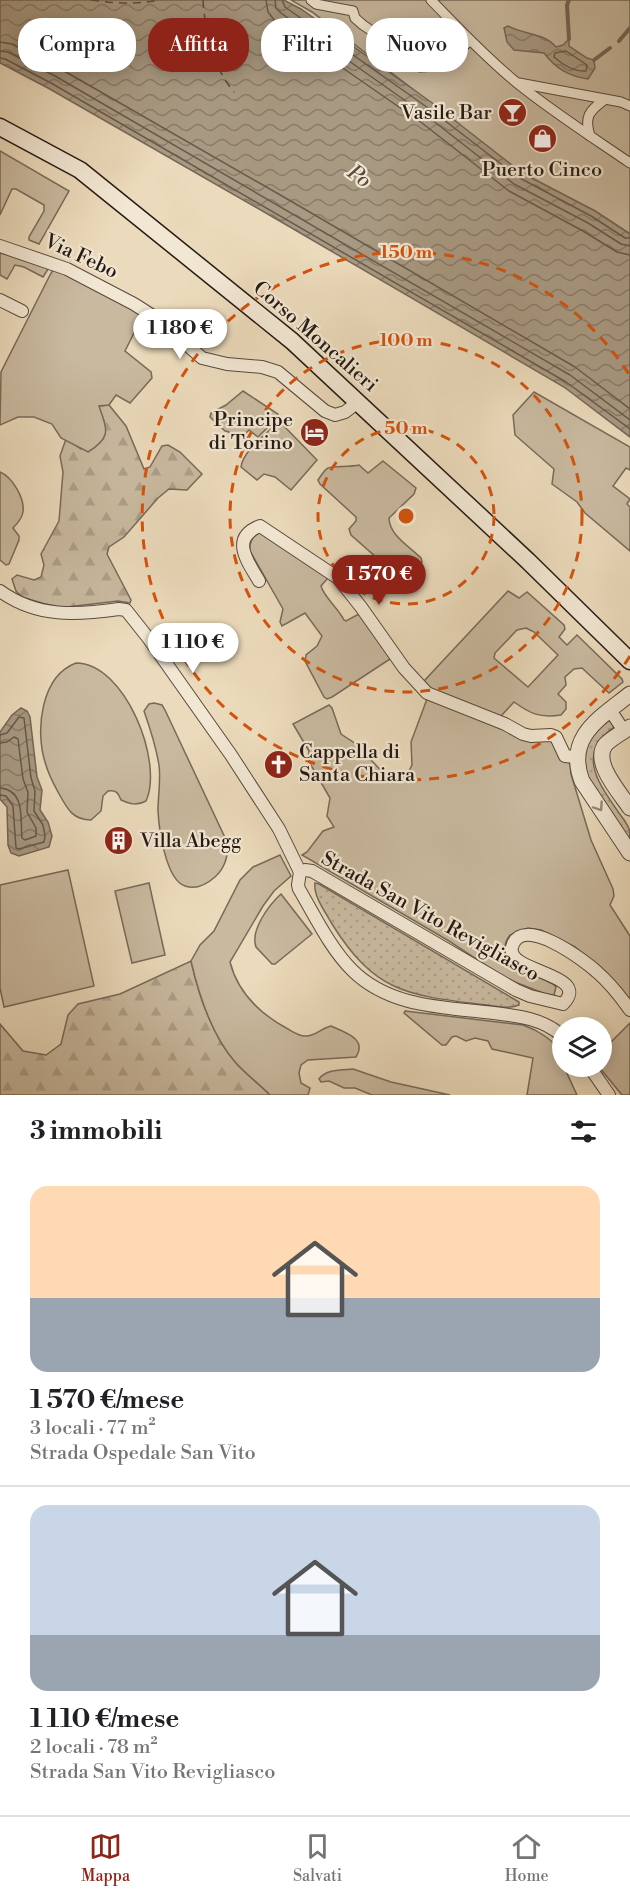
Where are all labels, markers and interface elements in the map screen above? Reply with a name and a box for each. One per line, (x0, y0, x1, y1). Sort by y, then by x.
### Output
chip: Compra (18, 18, 136, 72)
chip: Affitta (148, 18, 249, 72)
chip: Filtri (261, 18, 354, 72)
chip: Nuovo (366, 18, 468, 72)
bar icon: Vasile Bar (497, 97, 529, 129)
place label: Vasile Bar (400, 101, 492, 126)
shop icon: Puerto Cinco (526, 123, 558, 155)
place label: Puerto Cinco (482, 158, 602, 183)
water label: Po (341, 159, 376, 194)
street label: Via Febo (39, 229, 122, 285)
text: 150 m (380, 241, 433, 264)
street label: Corso Moncalieri (248, 276, 383, 398)
pin: 1 180 € (125, 309, 235, 360)
text: 1 180 € (147, 316, 213, 341)
text: 100 m (379, 329, 433, 352)
place label: Principe di Torino (209, 408, 293, 456)
hotel icon: Principe di Torino (298, 416, 330, 448)
text: 50 m (384, 417, 428, 440)
centre of rings (396, 506, 416, 526)
pin: 1 570 € (324, 555, 434, 606)
text: 1 570 € (346, 562, 412, 587)
pin: 1 110 € (138, 623, 248, 674)
text: 1 110 € (162, 630, 224, 655)
place label: Cappella di Santa Chiara (299, 740, 416, 788)
church icon: Cappella di Santa Chiara (262, 748, 294, 780)
one-way arrow (592, 800, 603, 811)
building icon: Villa Abegg (103, 825, 135, 857)
place label: Villa Abegg (139, 829, 242, 854)
street label: Strada San Vito Revigliasco (317, 847, 543, 987)
map controls (552, 1017, 612, 1077)
button: layers (552, 1017, 612, 1077)
text: 3 immobili (30, 1115, 162, 1147)
icon: filters (567, 1115, 600, 1148)
icon: home (261, 1225, 369, 1333)
text: 1 570 €/mese (30, 1384, 184, 1416)
text: 3 locali · 77 m² (30, 1416, 155, 1441)
text: Strada Ospedale San Vito (30, 1441, 256, 1466)
icon: home (261, 1544, 369, 1652)
text: 1 110 €/mese (30, 1703, 179, 1735)
text: 2 locali · 78 m² (30, 1735, 158, 1760)
text: Strada San Vito Revigliasco (30, 1760, 276, 1785)
tab: Mappa (81, 1830, 130, 1886)
tab: Salvati (293, 1830, 342, 1886)
tab: Home (505, 1830, 549, 1886)

